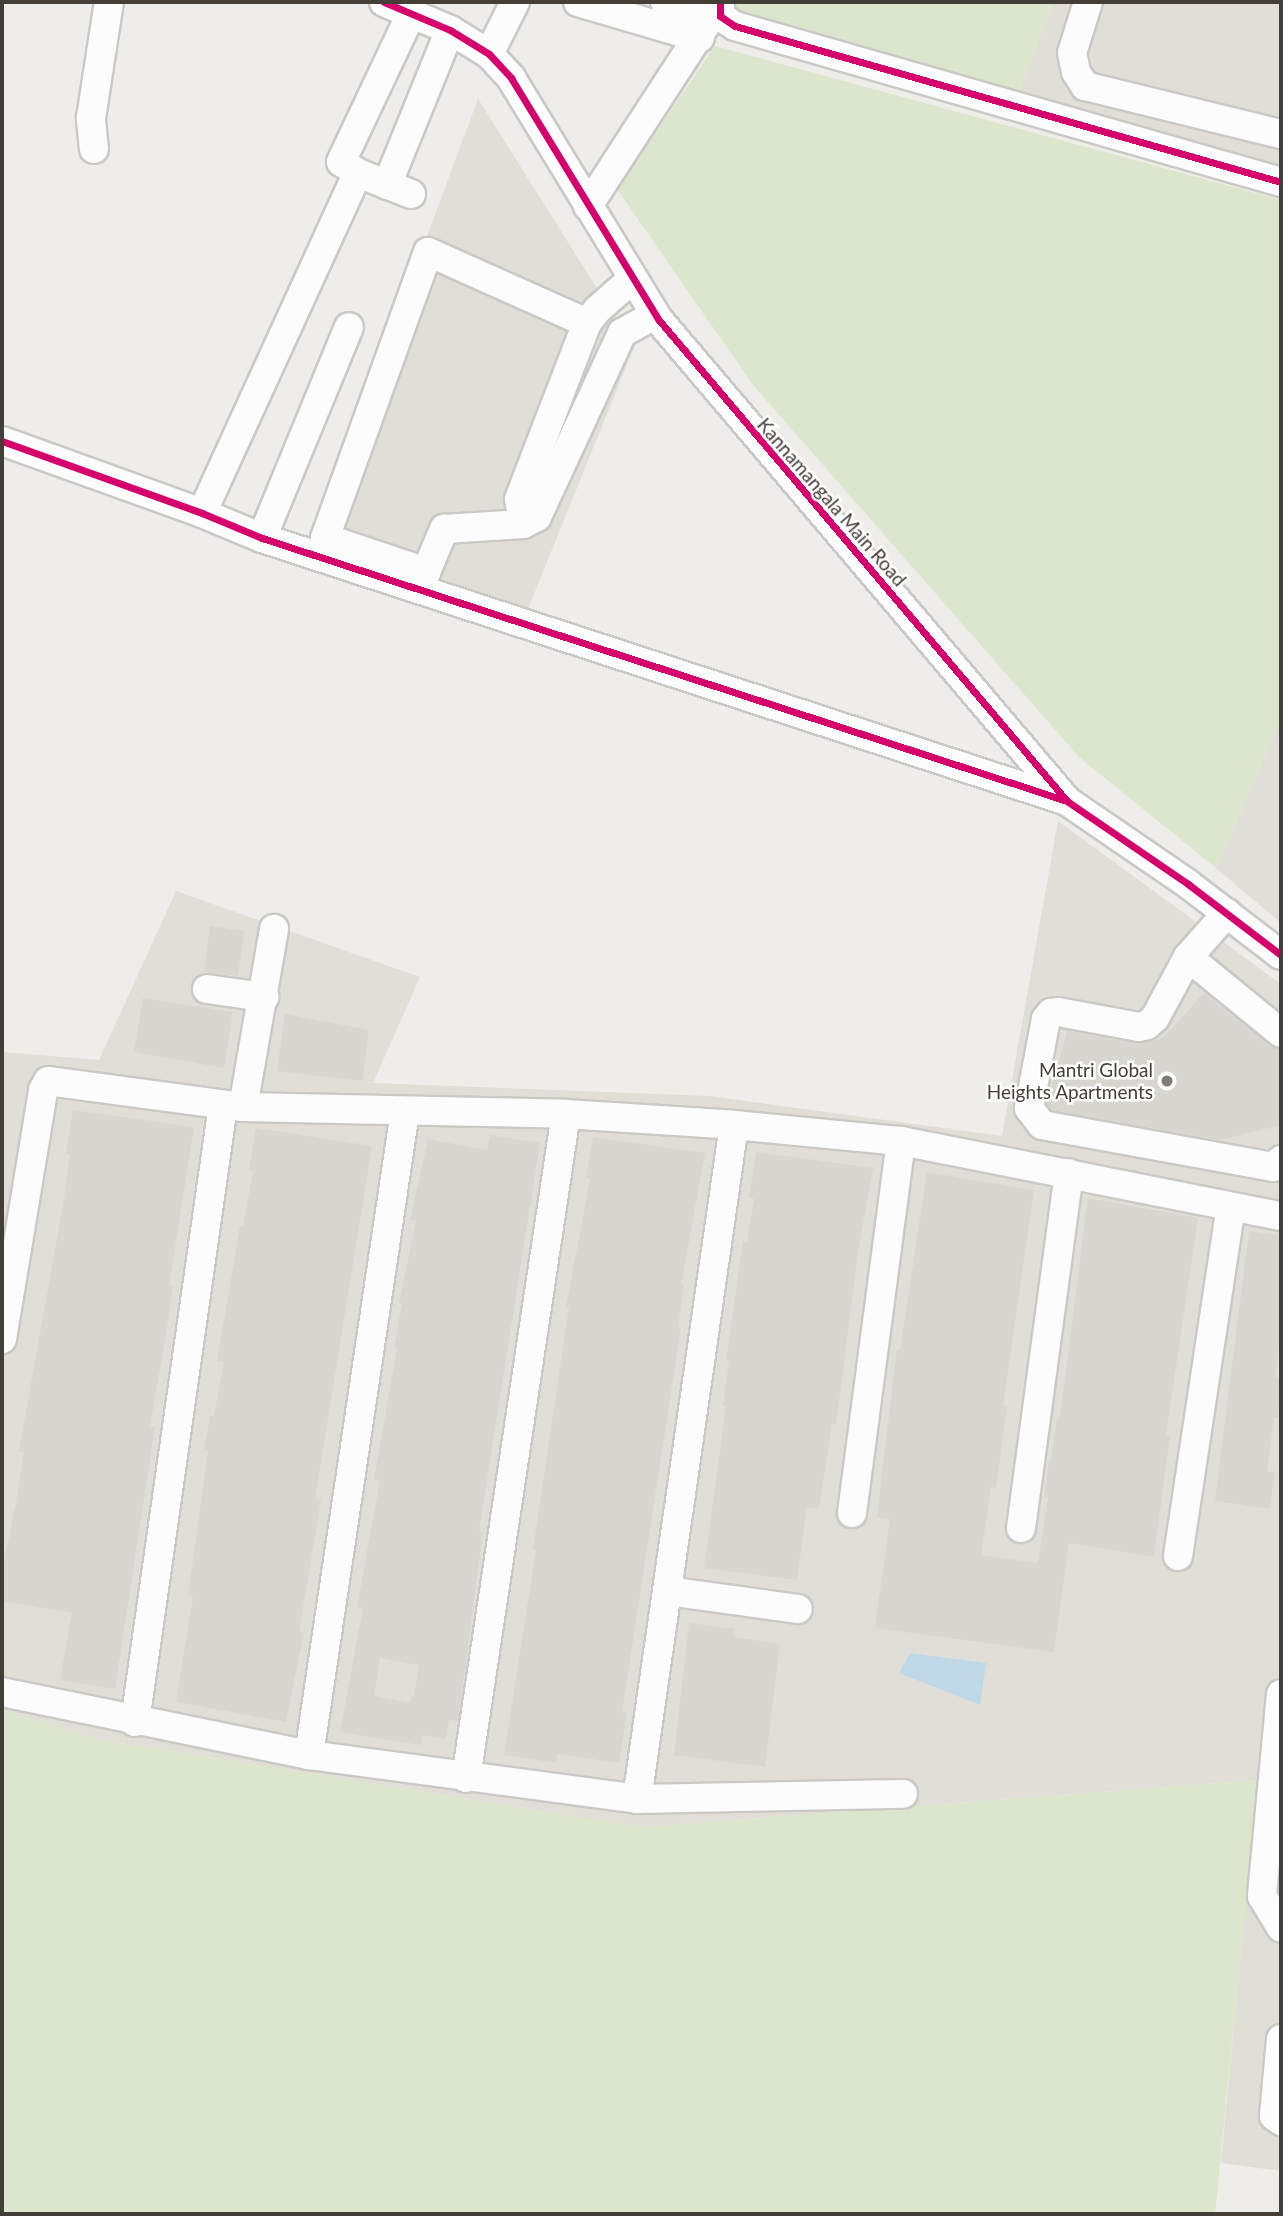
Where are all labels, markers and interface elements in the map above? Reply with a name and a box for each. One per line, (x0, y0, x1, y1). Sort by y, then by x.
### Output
street label: Kannamangala Main Road (753, 413, 911, 591)
place label: Mantri Global Heights Apartments (986, 1059, 1153, 1103)
marker: Mantri Global Heights Apartments (1159, 1073, 1175, 1089)

